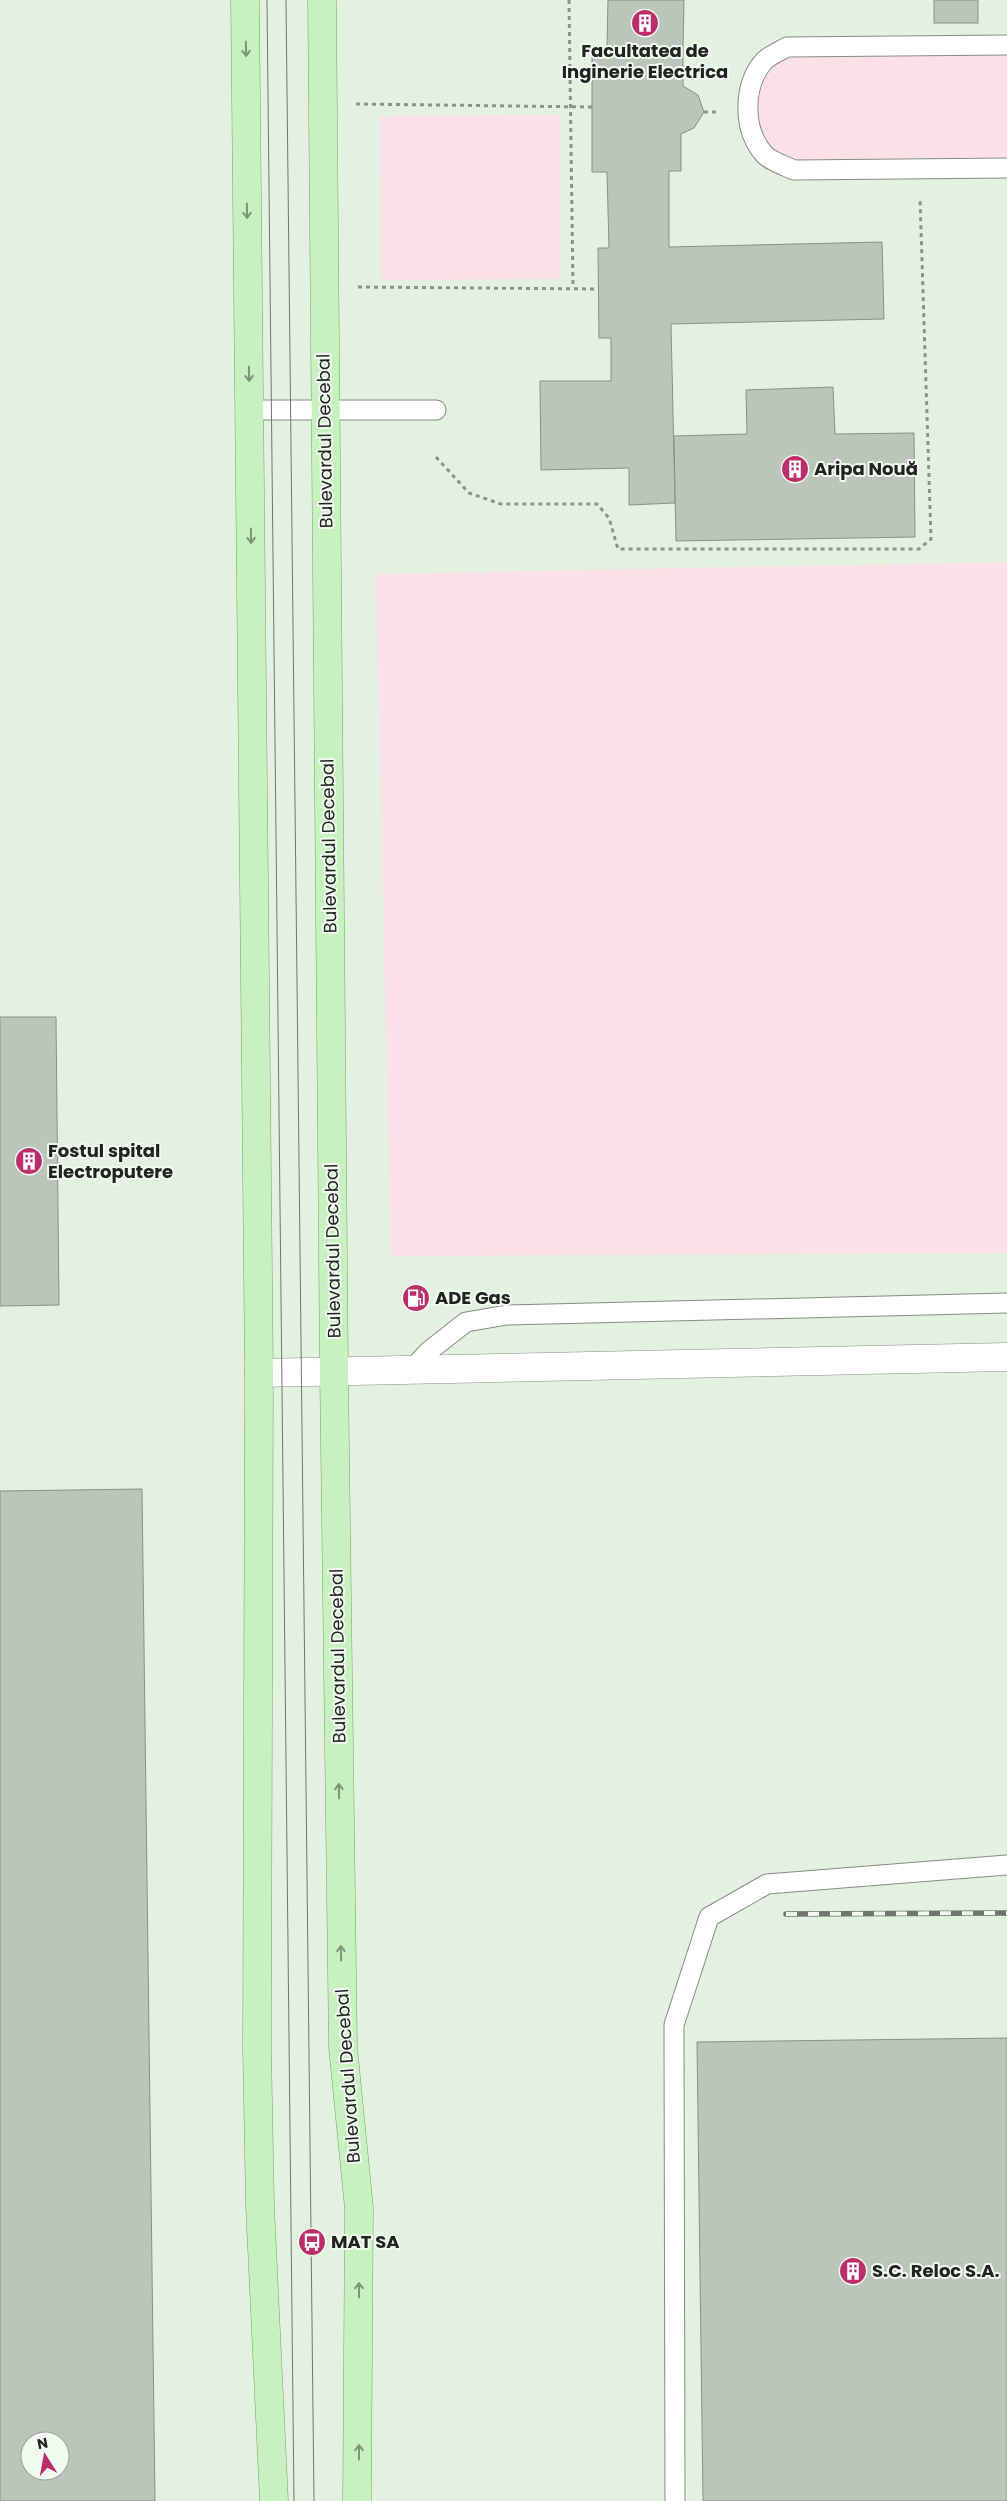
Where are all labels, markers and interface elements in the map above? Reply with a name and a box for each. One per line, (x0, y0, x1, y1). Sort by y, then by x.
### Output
building icon: Facultatea de Inginerie Electrica (630, 8, 660, 38)
place label: Facultatea de Inginerie Electrica (562, 38, 728, 84)
one-way arrow (241, 40, 251, 56)
one-way arrow (242, 202, 252, 219)
street label: Bulevardul Decebal (310, 353, 339, 529)
one-way arrow (244, 365, 254, 381)
building icon: Aripa Nouă (780, 454, 810, 484)
place label: Aripa Nouă (814, 456, 918, 481)
one-way arrow (246, 528, 256, 544)
street label: Bulevardul Decebal (314, 758, 343, 934)
place label: Fostul spital Electroputere (48, 1138, 173, 1184)
building icon: Fostul spital Electroputere (14, 1146, 44, 1176)
street label: Bulevardul Decebal (318, 1163, 347, 1339)
fuel station icon: ADE Gas (401, 1283, 431, 1313)
place label: ADE Gas (435, 1285, 511, 1310)
street label: Bulevardul Decebal (323, 1568, 352, 1744)
one-way arrow (334, 1783, 344, 1799)
one-way arrow (337, 1945, 346, 1961)
street label: Bulevardul Decebal (329, 1988, 366, 2164)
bus stop icon: MAT SA (297, 2227, 327, 2257)
place label: MAT SA (331, 2229, 400, 2254)
building icon: S.C. Reloc S.A. (838, 2256, 868, 2286)
place label: S.C. Reloc S.A. (872, 2258, 1000, 2283)
one-way arrow (354, 2282, 364, 2298)
north arrow (20, 2431, 70, 2481)
text: N (35, 2432, 50, 2454)
one-way arrow (354, 2445, 364, 2461)

